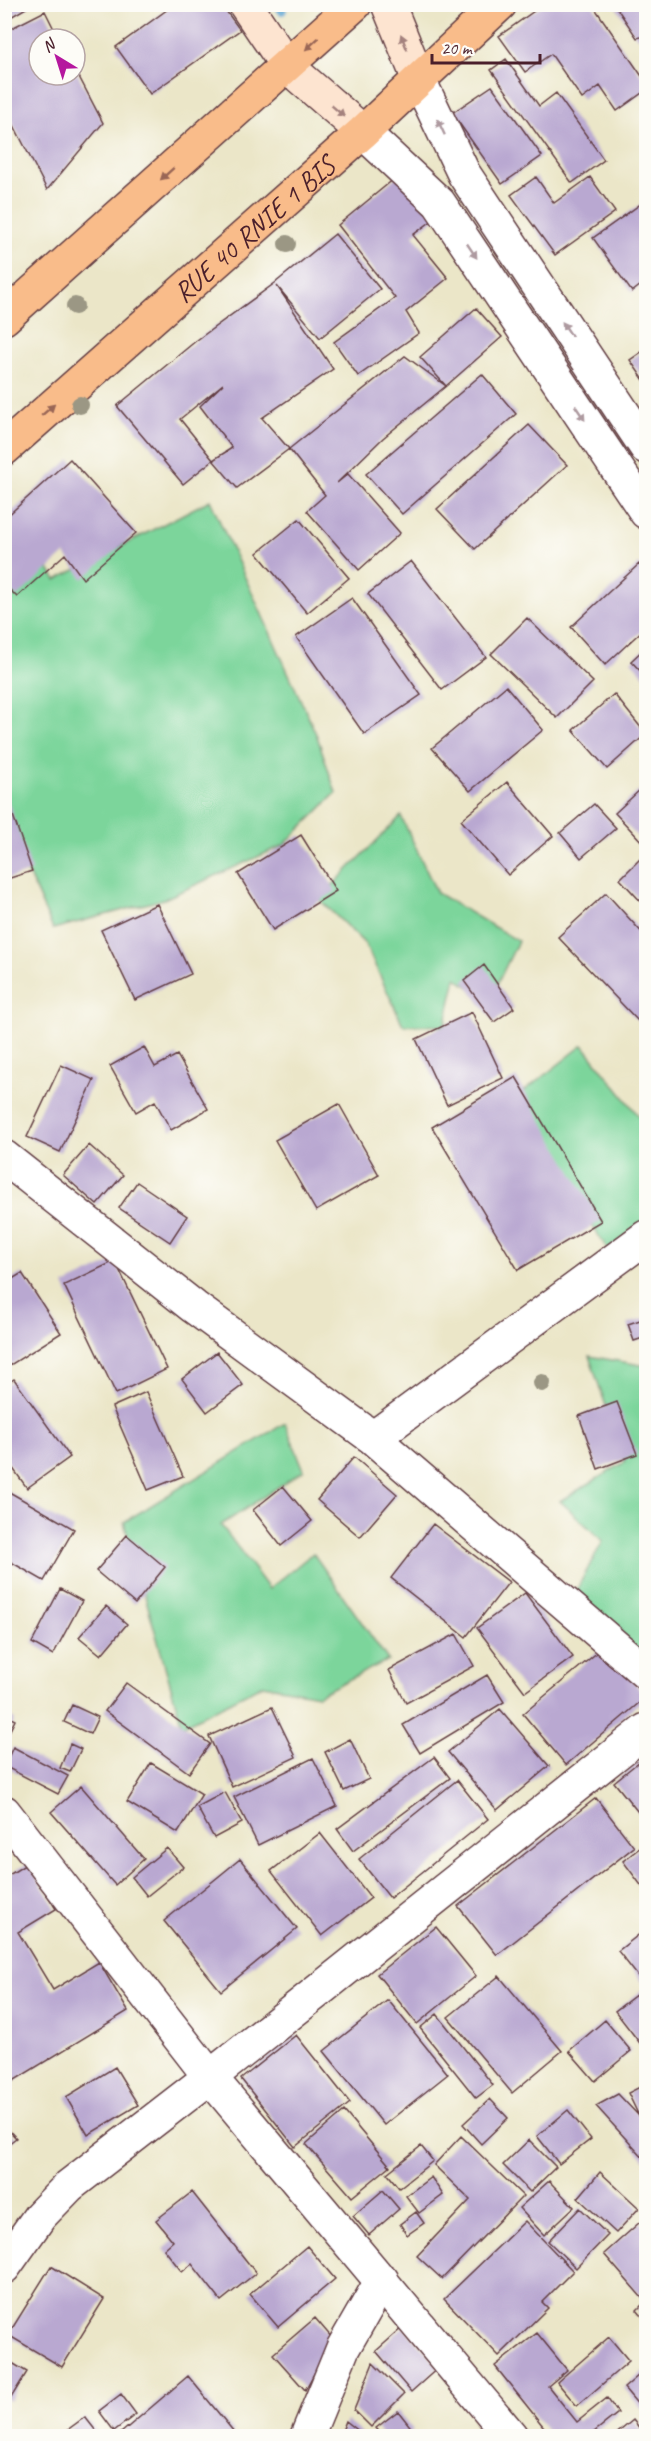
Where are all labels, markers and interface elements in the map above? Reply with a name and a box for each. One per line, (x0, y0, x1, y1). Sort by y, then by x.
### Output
north arrow (27, 27, 87, 87)
scale bar (432, 27, 540, 65)
text: N (38, 33, 61, 57)
one-way arrow (399, 33, 408, 51)
one-way arrow (305, 37, 320, 50)
text: 20 m (441, 37, 474, 59)
one-way arrow (331, 104, 346, 118)
one-way arrow (437, 119, 446, 136)
street label: RUE 40 RNIE 1 BIS (165, 146, 344, 309)
one-way arrow (159, 167, 174, 181)
one-way arrow (466, 243, 477, 260)
one-way arrow (562, 321, 573, 337)
one-way arrow (40, 404, 55, 417)
one-way arrow (574, 405, 586, 421)

